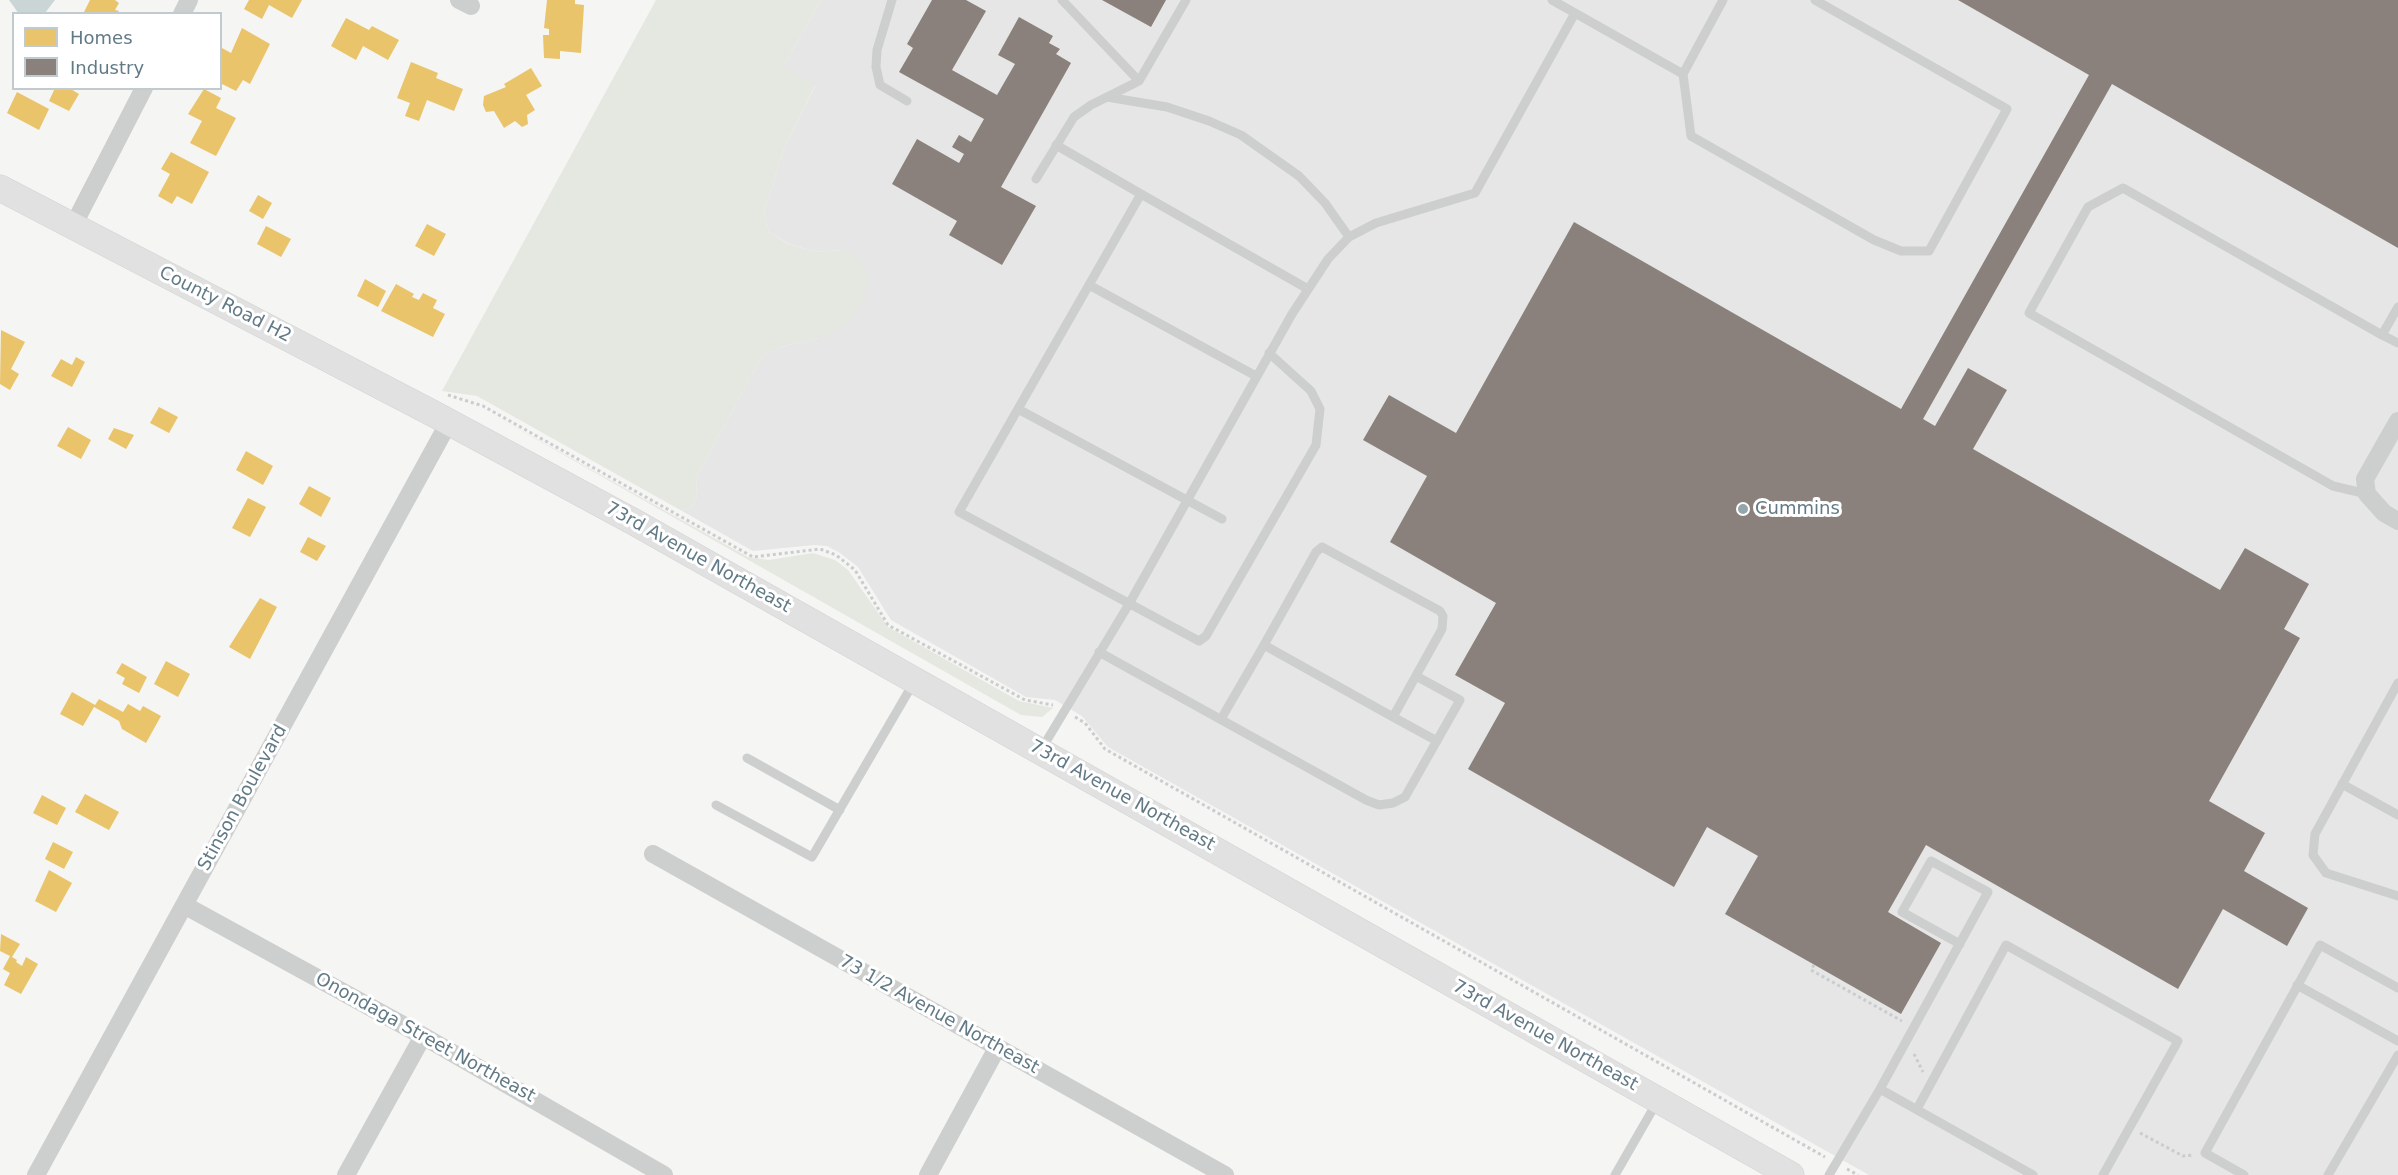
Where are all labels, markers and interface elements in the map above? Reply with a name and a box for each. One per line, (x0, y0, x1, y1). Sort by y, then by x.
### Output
legend (12, 12, 222, 90)
text: Homes (70, 27, 133, 48)
text: Industry (70, 57, 144, 78)
street label: County Road H2 (155, 262, 295, 348)
street label: 73rd Avenue Northeast (602, 498, 794, 618)
place label: Cummins (1755, 498, 1840, 520)
marker: Cummins (1736, 502, 1750, 516)
street label: Stinson Boulevard (194, 721, 292, 875)
street label: 73rd Avenue Northeast (1026, 736, 1218, 856)
street label: 73 1/2 Avenue Northeast (835, 951, 1043, 1079)
street label: Onondaga Street Northeast (311, 968, 539, 1108)
street label: 73rd Avenue Northeast (1449, 976, 1641, 1096)

